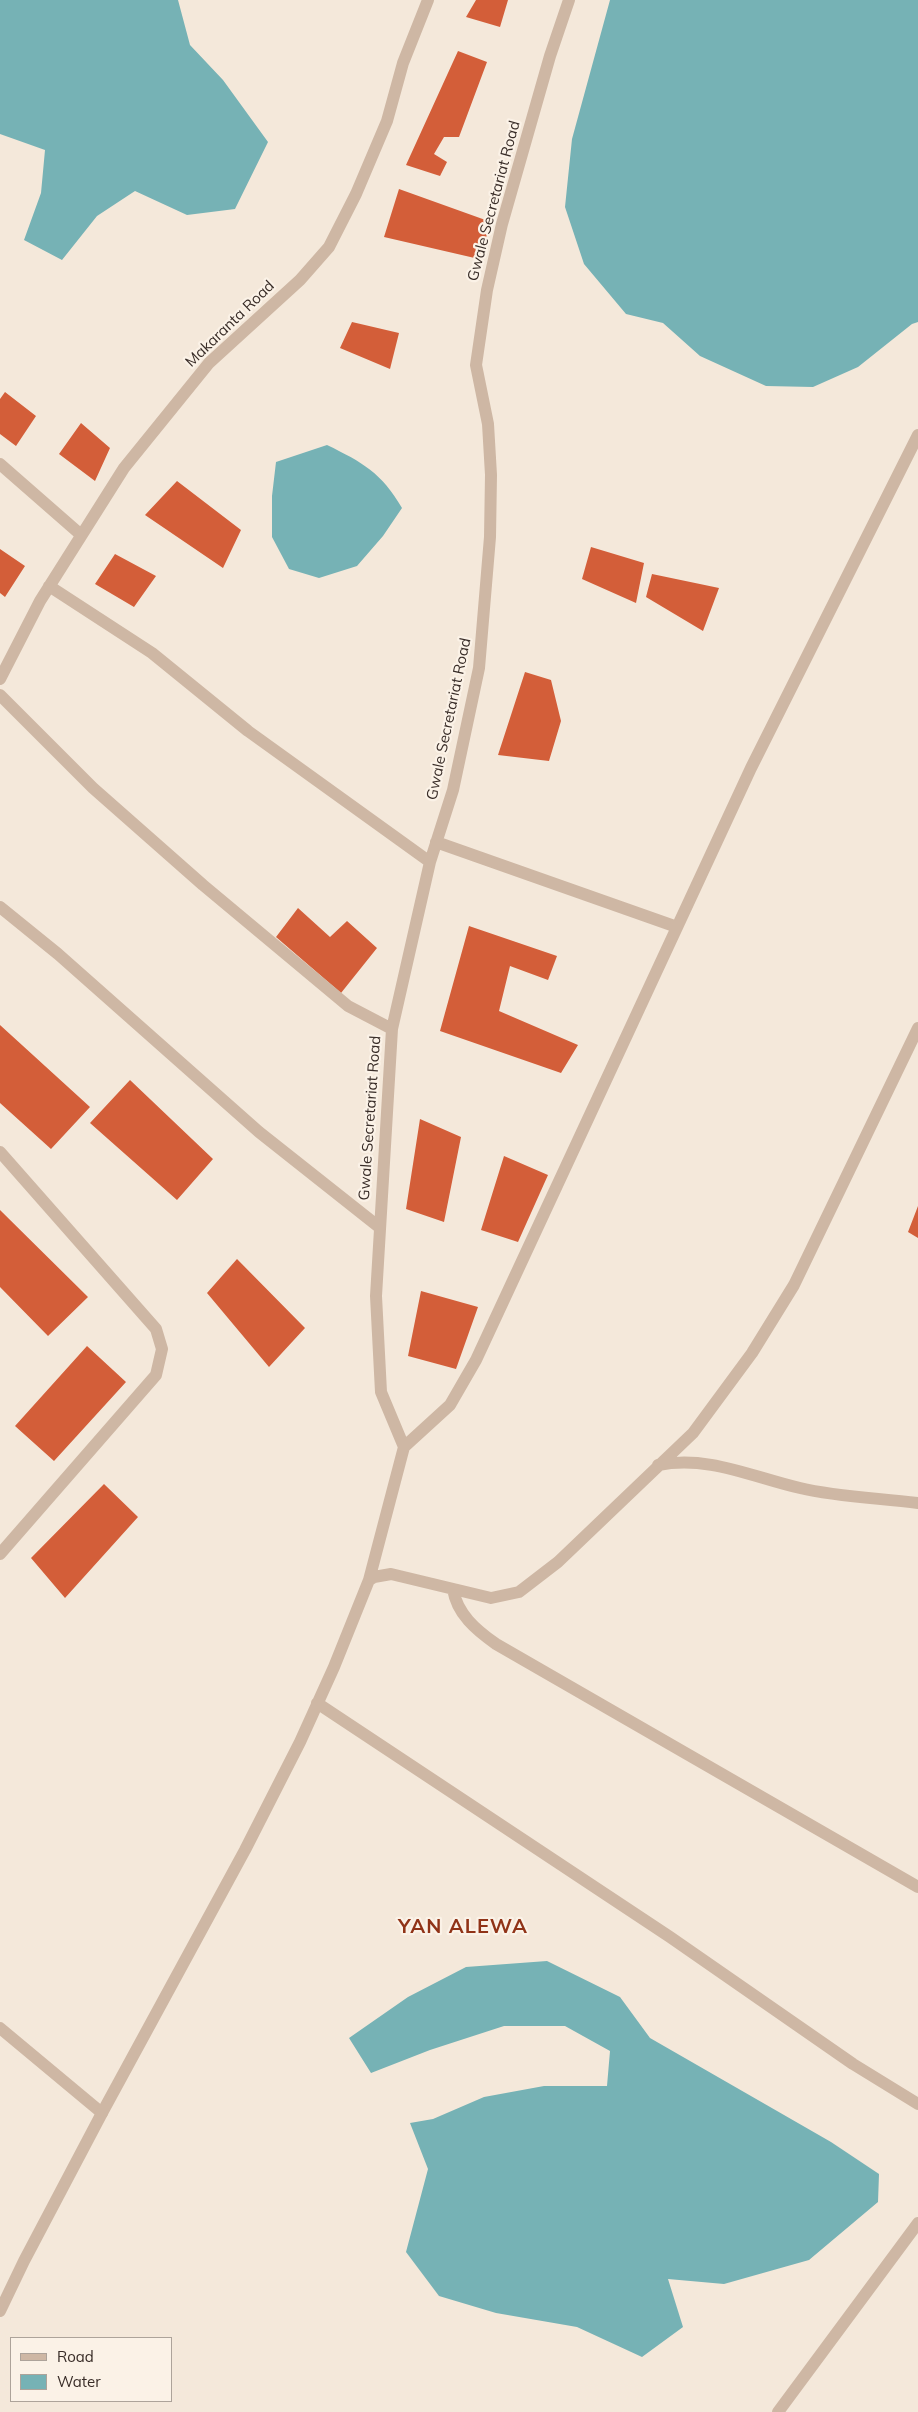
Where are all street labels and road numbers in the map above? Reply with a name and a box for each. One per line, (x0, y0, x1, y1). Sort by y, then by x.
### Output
street label: Gwale Secretariat Road (464, 119, 524, 283)
street label: Makaranta Road (182, 277, 278, 371)
street label: Gwale Secretariat Road (423, 636, 475, 802)
street label: Gwale Secretariat Road (355, 1035, 385, 1201)

